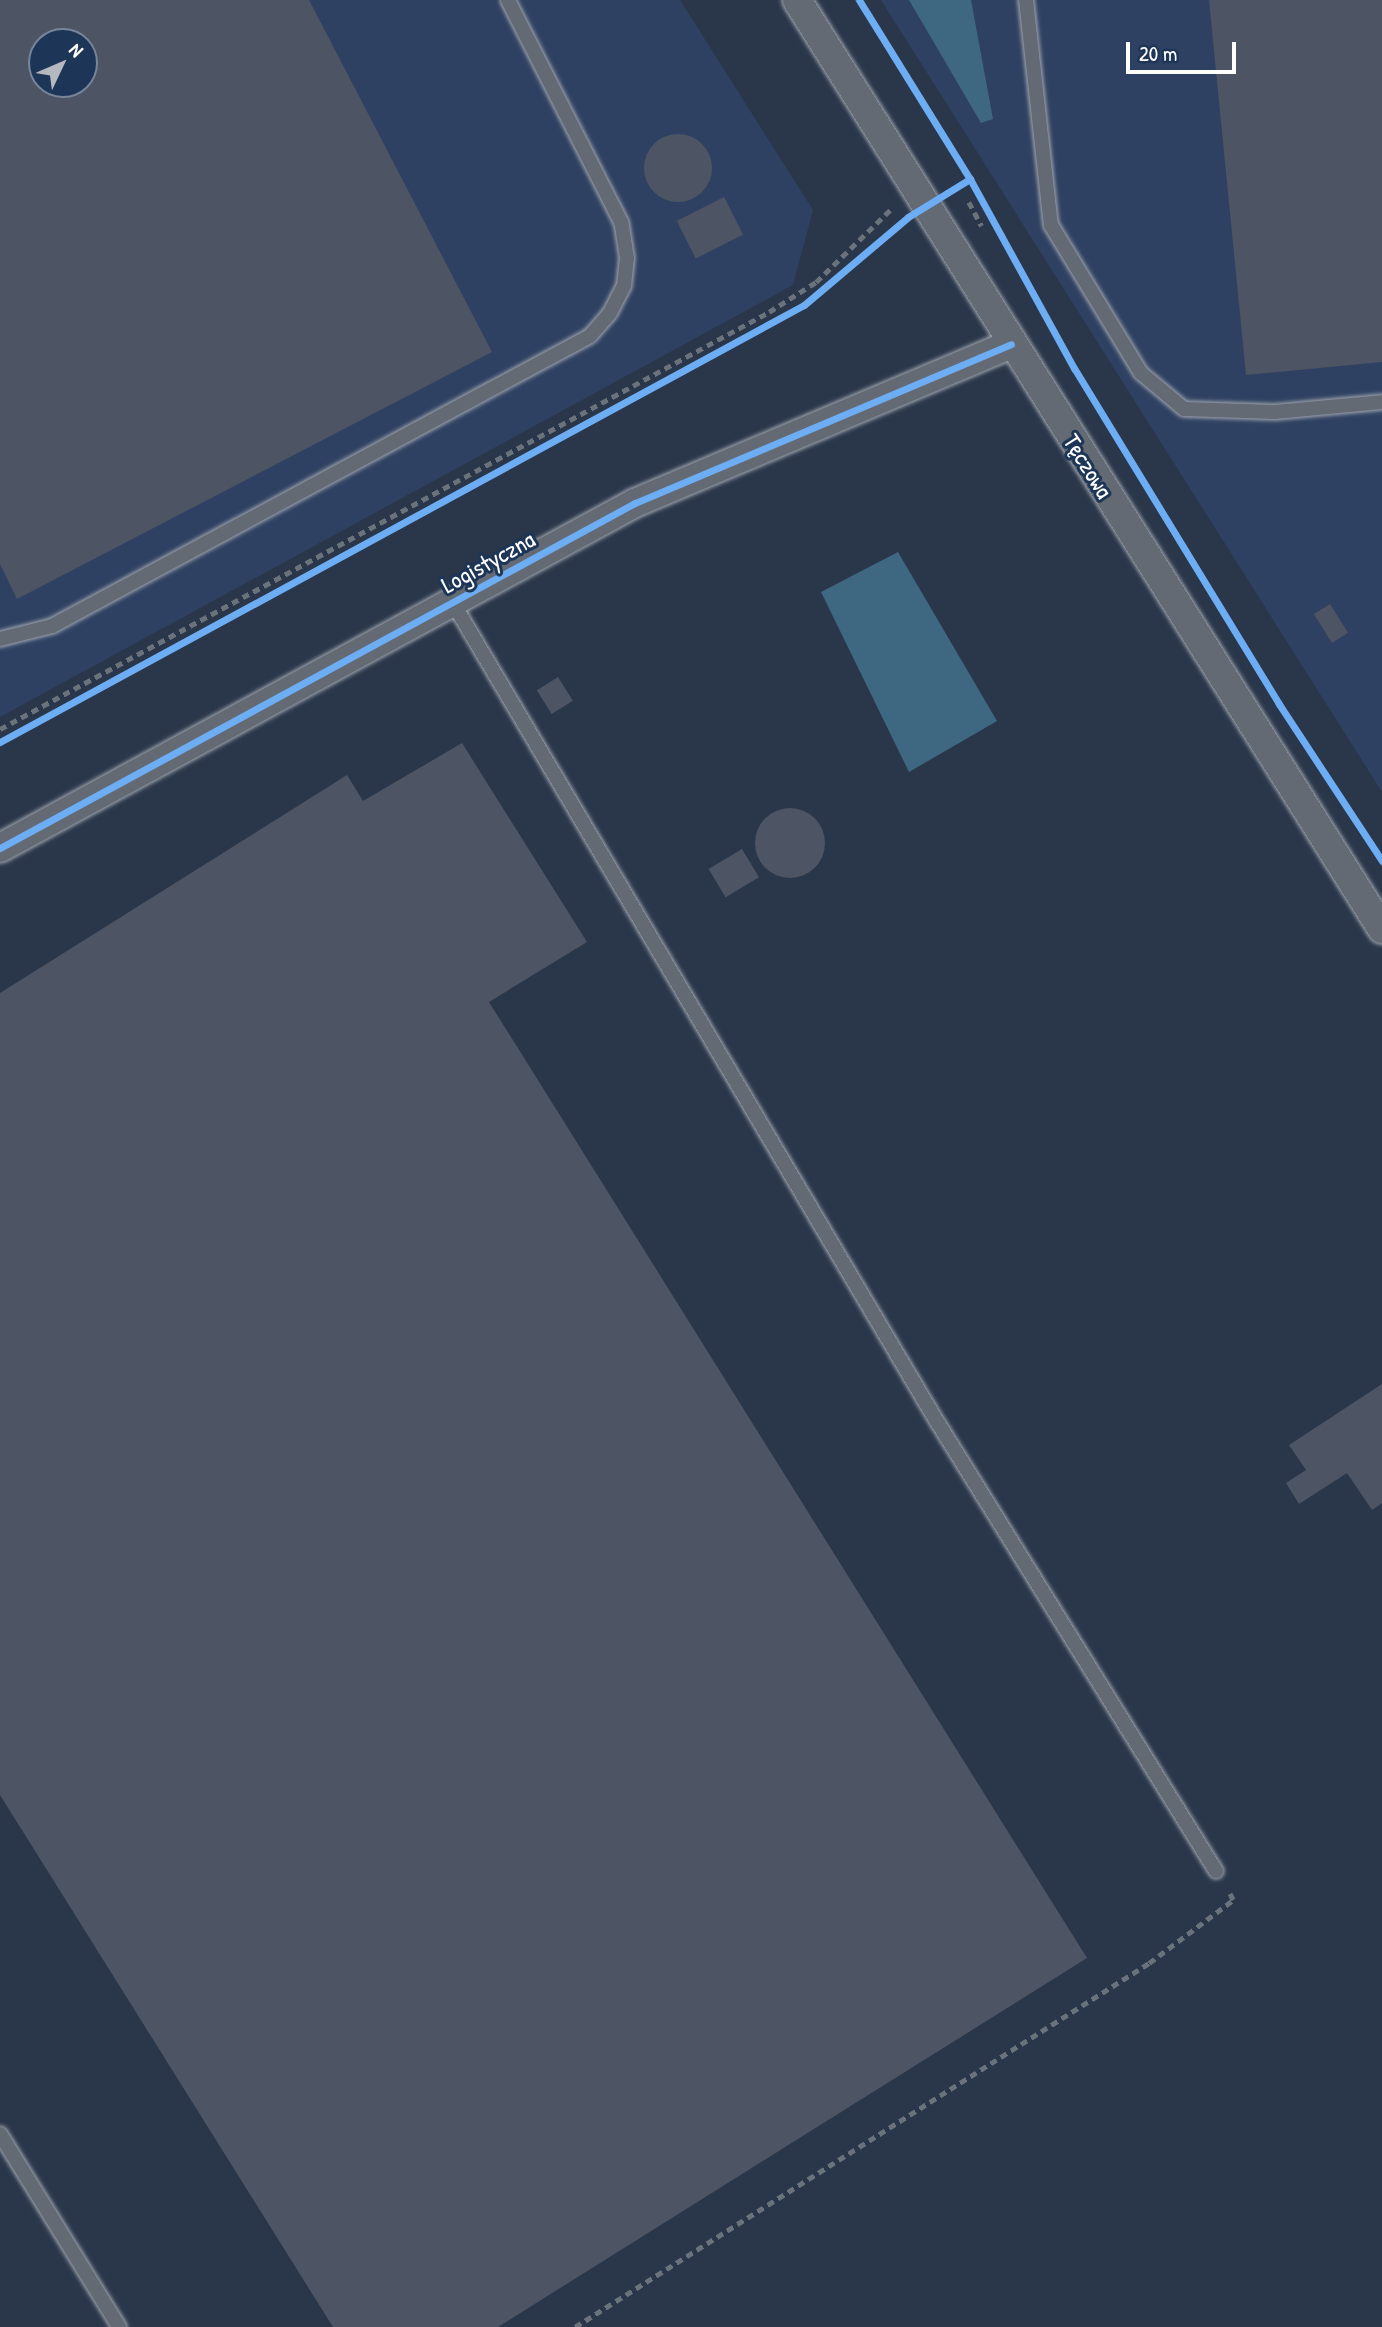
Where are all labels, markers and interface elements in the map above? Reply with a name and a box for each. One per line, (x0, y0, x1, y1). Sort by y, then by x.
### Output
north arrow (28, 28, 98, 98)
scale bar (1130, 28, 1240, 72)
text: N (64, 37, 90, 62)
text: 20 m (1139, 39, 1177, 68)
street label: Tęczowa (1057, 428, 1119, 504)
street label: Logistyczna (436, 525, 540, 599)

